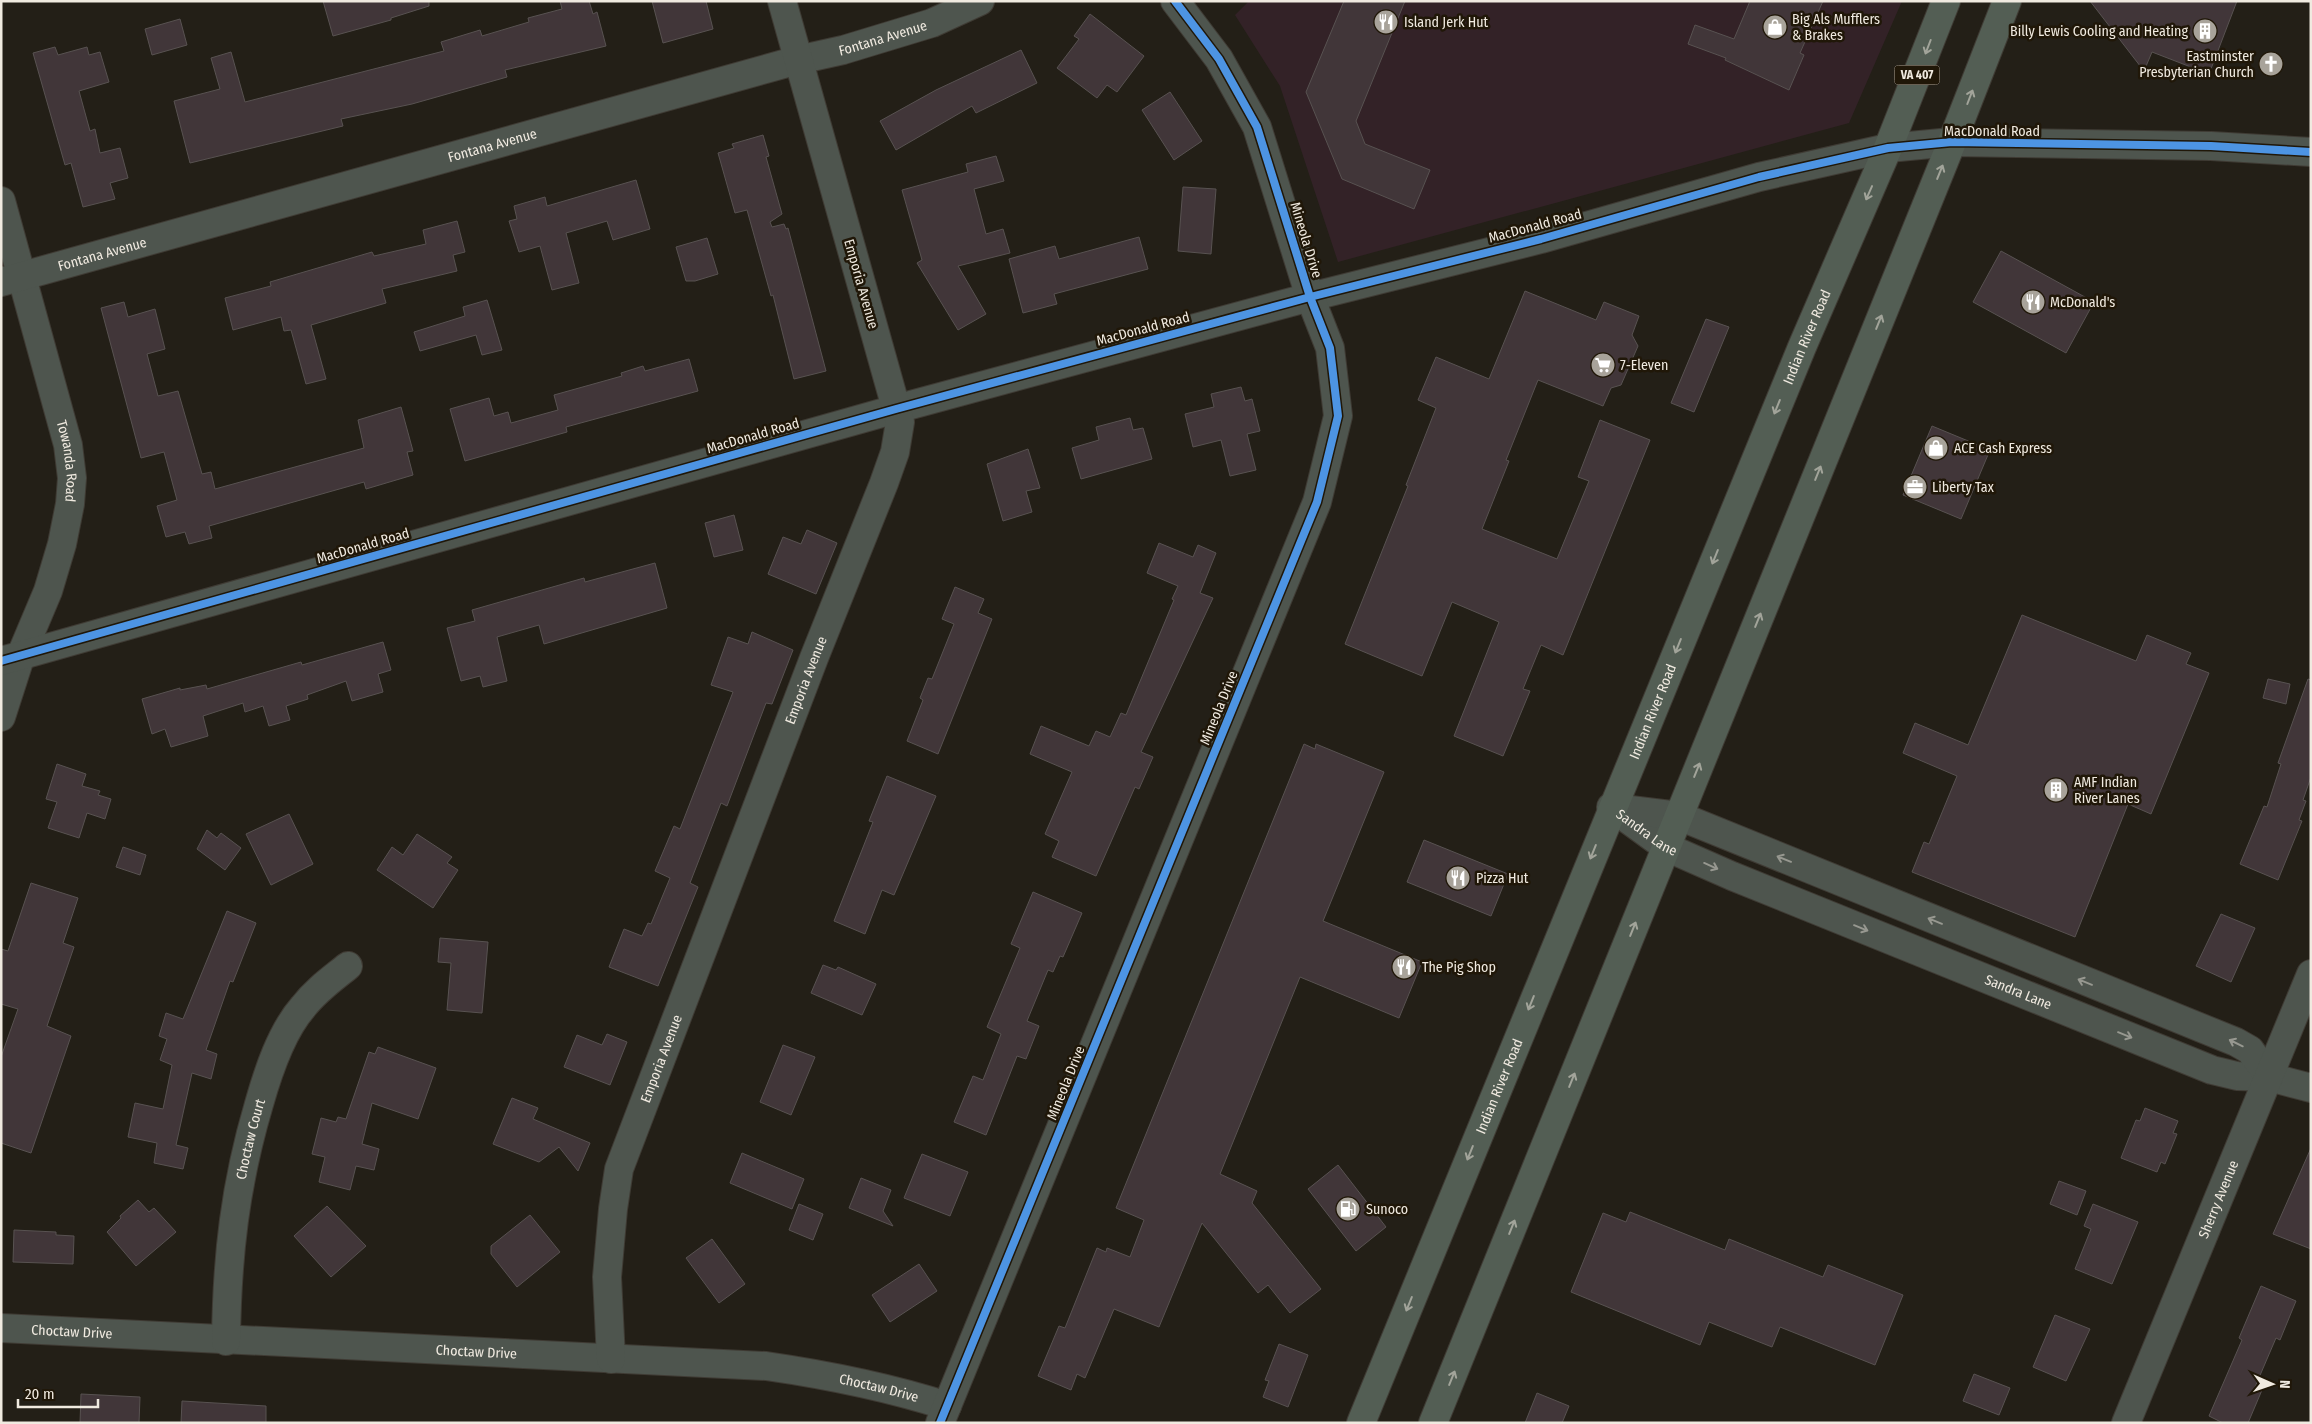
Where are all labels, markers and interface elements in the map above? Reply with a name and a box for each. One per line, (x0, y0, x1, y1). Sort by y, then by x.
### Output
restaurant icon: Island Jerk Hut (1373, 9, 1399, 35)
place label: Big Als Mufflers & Brakes (1792, 11, 1880, 44)
place label: Island Jerk Hut (1404, 14, 1489, 31)
shop icon: Big Als Mufflers & Brakes (1762, 14, 1788, 40)
street label: Fontana Avenue (837, 17, 929, 59)
building icon: Billy Lewis Cooling and Heating (2192, 18, 2218, 44)
place label: Billy Lewis Cooling and Heating (2010, 23, 2188, 40)
one-way arrow (1923, 39, 1932, 54)
place label: Eastminster Presbyterian Church (2139, 48, 2254, 81)
church icon: Eastminster Presbyterian Church (2258, 51, 2284, 77)
road number: VA 407 (1894, 66, 1940, 84)
one-way arrow (1966, 90, 1975, 105)
street label: MacDonald Road (1944, 123, 2040, 140)
street label: Fontana Avenue (446, 125, 539, 166)
one-way arrow (1936, 165, 1946, 180)
one-way arrow (1863, 185, 1873, 200)
street label: Mineola Drive (1286, 200, 1326, 280)
street label: MacDonald Road (1487, 205, 1583, 247)
street label: Fontana Avenue (56, 233, 149, 274)
street label: Emporia Avenue (840, 237, 882, 331)
street label: Indian River Road (1779, 287, 1834, 387)
restaurant icon: McDonald's (2020, 289, 2046, 315)
place label: McDonald's (2050, 294, 2115, 311)
street label: MacDonald Road (1095, 308, 1191, 350)
one-way arrow (1876, 315, 1885, 330)
supermarket icon: 7-Eleven (1590, 352, 1616, 378)
place label: 7-Eleven (1620, 357, 1668, 374)
one-way arrow (1772, 399, 1781, 414)
street label: MacDonald Road (705, 415, 801, 457)
street label: Towanda Road (53, 418, 81, 503)
shop icon: ACE Cash Express (1923, 435, 1949, 461)
place label: ACE Cash Express (1954, 440, 2052, 457)
one-way arrow (1814, 466, 1823, 481)
office icon: Liberty Tax (1902, 474, 1928, 500)
place label: Liberty Tax (1932, 479, 1995, 496)
street label: MacDonald Road (315, 525, 411, 567)
one-way arrow (1710, 549, 1719, 564)
one-way arrow (1754, 613, 1764, 628)
street label: Emporia Avenue (781, 634, 830, 727)
one-way arrow (1673, 638, 1682, 653)
street label: Indian River Road (1626, 661, 1680, 761)
street label: Mineola Drive (1196, 668, 1242, 748)
one-way arrow (1693, 763, 1702, 779)
place label: AMF Indian River Lanes (2074, 774, 2140, 807)
building icon: AMF Indian River Lanes (2043, 777, 2069, 803)
street label: Sandra Lane (1613, 805, 1680, 859)
one-way arrow (1587, 845, 1596, 860)
one-way arrow (1777, 854, 1792, 864)
one-way arrow (1703, 862, 1718, 872)
restaurant icon: Pizza Hut (1445, 865, 1471, 891)
place label: Pizza Hut (1476, 870, 1529, 887)
one-way arrow (1927, 916, 1943, 925)
one-way arrow (1629, 922, 1639, 937)
one-way arrow (1853, 924, 1868, 934)
restaurant icon: The Pig Shop (1391, 954, 1417, 980)
place label: The Pig Shop (1422, 959, 1496, 976)
street label: Sandra Lane (1982, 971, 2054, 1013)
one-way arrow (2078, 976, 2093, 986)
one-way arrow (1526, 995, 1536, 1010)
street label: Emporia Avenue (637, 1012, 686, 1105)
one-way arrow (2117, 1031, 2132, 1040)
street label: Indian River Road (1472, 1036, 1526, 1136)
one-way arrow (2229, 1038, 2244, 1047)
street label: Mineola Drive (1043, 1043, 1089, 1123)
one-way arrow (1568, 1072, 1577, 1088)
street label: Choctaw Court (232, 1096, 269, 1181)
one-way arrow (1465, 1146, 1474, 1161)
street label: Sherry Avenue (2195, 1158, 2242, 1241)
fuel station icon: Sunoco (1335, 1196, 1361, 1222)
place label: Sunoco (1366, 1201, 1408, 1218)
one-way arrow (1508, 1220, 1518, 1235)
one-way arrow (1404, 1296, 1413, 1311)
street label: Choctaw Drive (31, 1321, 113, 1342)
street label: Choctaw Drive (435, 1341, 517, 1362)
north arrow (2247, 1359, 2297, 1409)
street label: Choctaw Drive (838, 1370, 921, 1406)
one-way arrow (1448, 1370, 1457, 1385)
scale bar (18, 1376, 98, 1408)
text: N (2276, 1380, 2293, 1389)
text: 20 m (25, 1385, 55, 1403)

